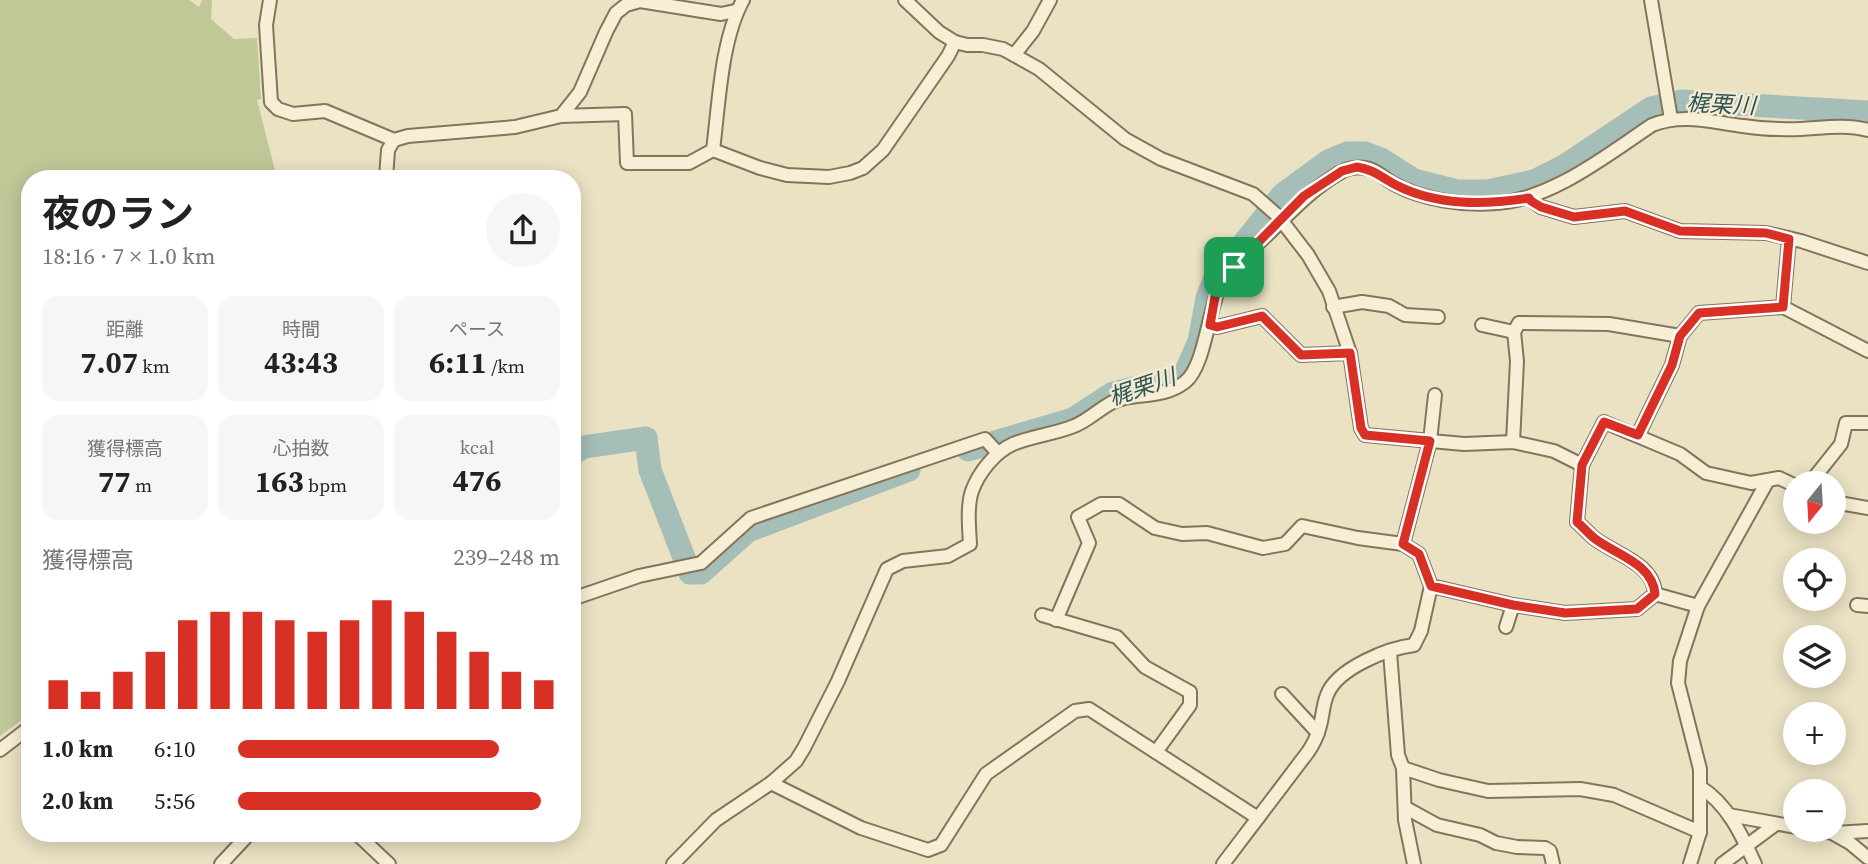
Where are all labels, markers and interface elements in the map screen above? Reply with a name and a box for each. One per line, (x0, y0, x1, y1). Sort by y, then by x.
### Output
water label: 梶栗川 (1686, 86, 1759, 122)
text: 夜のラン (42, 188, 194, 240)
button: share (486, 193, 560, 267)
pin (1204, 237, 1264, 297)
text: 18:16 · 7 × 1.0 km (42, 240, 216, 272)
icon: arrive (1215, 248, 1253, 286)
text: 距離 (106, 316, 144, 342)
text: 時間 (282, 316, 320, 342)
text: ペース (449, 316, 505, 342)
text: 7.07 (80, 342, 138, 383)
text: 43:43 (264, 342, 338, 383)
text: 6:11 (429, 342, 487, 383)
text: km (138, 353, 170, 379)
text: /km (487, 353, 525, 379)
water label: 梶栗川 (1104, 360, 1183, 413)
text: kcal (460, 434, 494, 460)
text: 獲得標高 (87, 435, 163, 461)
text: 心拍数 (272, 435, 330, 461)
text: 476 (453, 460, 501, 501)
text: 77 (98, 461, 130, 502)
text: 163 (255, 461, 304, 502)
north arrow (1783, 471, 1846, 534)
map controls (1783, 471, 1846, 842)
text: m (130, 472, 152, 498)
text: bpm (304, 472, 347, 498)
text: 239–248 m (453, 541, 560, 573)
text: 獲得標高 (42, 544, 134, 576)
button: locate (1783, 548, 1846, 611)
button: layers (1783, 625, 1846, 688)
button: + (1783, 702, 1846, 765)
text: 1.0 km (42, 733, 113, 765)
text: 6:10 (154, 733, 195, 765)
button: − (1783, 779, 1846, 842)
text: 2.0 km (42, 785, 113, 817)
text: 5:56 (154, 785, 195, 817)

